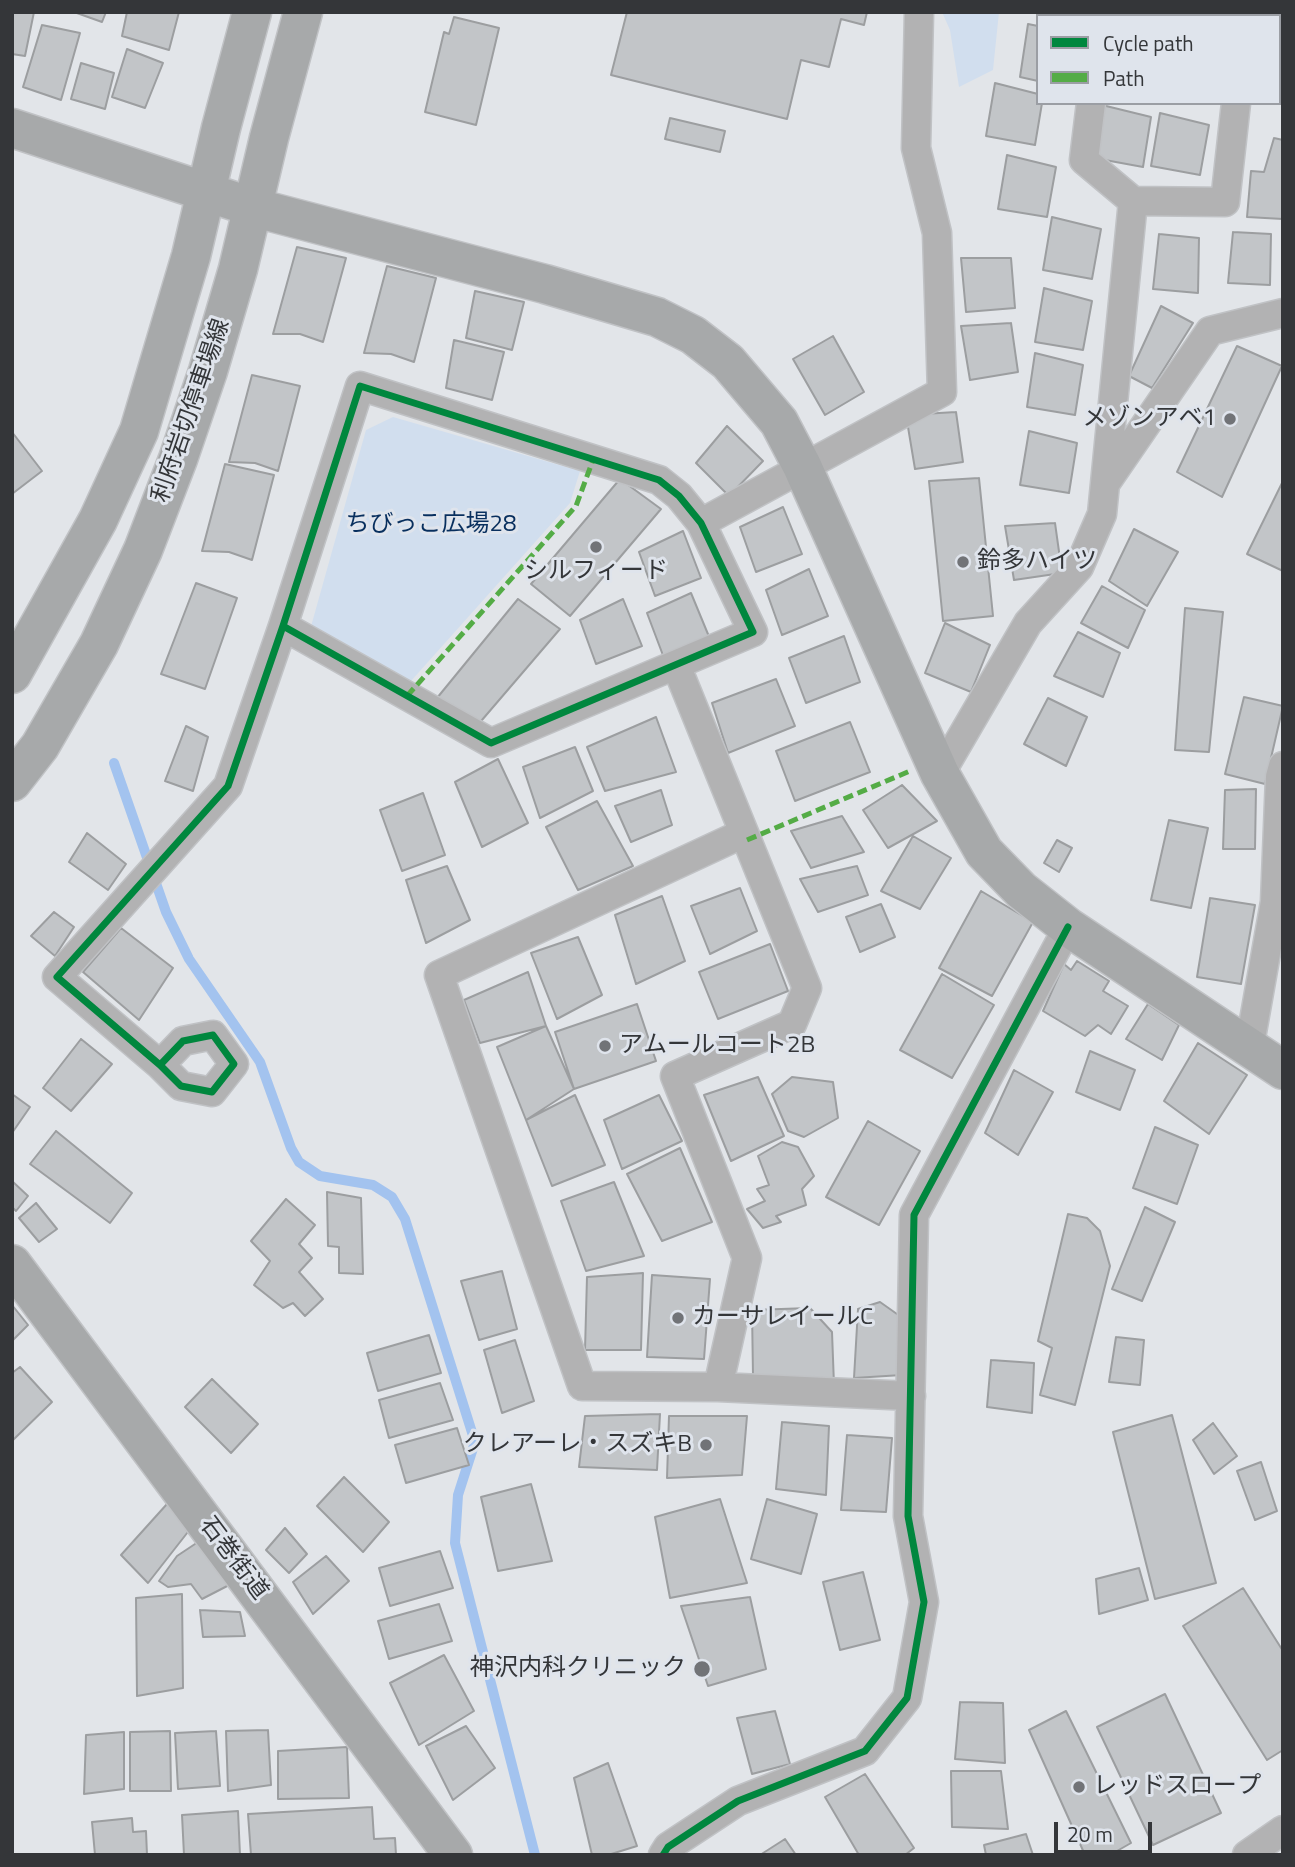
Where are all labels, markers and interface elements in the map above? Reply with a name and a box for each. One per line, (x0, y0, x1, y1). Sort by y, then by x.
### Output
legend (1036, 14, 1281, 105)
text: Cycle path (1103, 27, 1194, 59)
text: Path (1103, 62, 1145, 94)
street label: 利府岩切停車場線 (147, 316, 237, 506)
place label: メゾンアベ1 (1083, 405, 1216, 433)
marker: メゾンアベ1 (1222, 411, 1238, 427)
park label: ちびっこ広場28 (346, 511, 516, 539)
marker: シルフィード (588, 539, 604, 555)
place label: 鈴多ハイツ (977, 548, 1097, 576)
marker: 鈴多ハイツ (955, 554, 971, 570)
place label: シルフィード (524, 558, 668, 586)
place label: アムールコート2B (619, 1032, 815, 1060)
marker: アムールコート2B (597, 1038, 613, 1054)
place label: カーサレイールC (692, 1304, 873, 1332)
marker: カーサレイールC (670, 1310, 686, 1326)
place label: クレアーレ・スズキB (463, 1431, 692, 1459)
marker: クレアーレ・スズキB (698, 1437, 714, 1453)
street label: 石巻街道 (193, 1512, 273, 1606)
place label: 神沢内科クリニック (470, 1655, 686, 1683)
marker: 神沢内科クリニック (692, 1659, 712, 1679)
place label: レッドスロープ (1093, 1773, 1261, 1801)
marker: レッドスロープ (1071, 1779, 1087, 1795)
scale bar (1057, 1808, 1155, 1852)
text: 20 m (1067, 1818, 1113, 1850)

